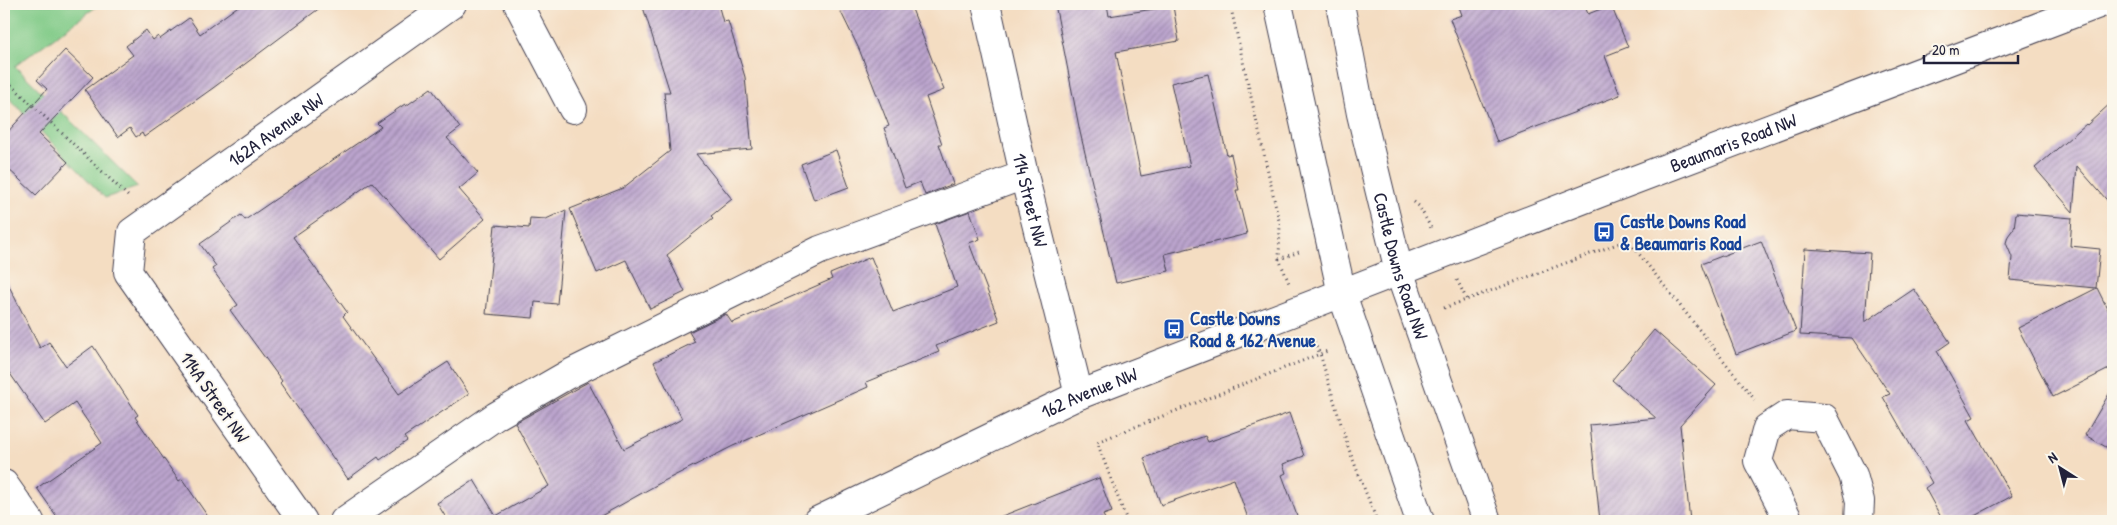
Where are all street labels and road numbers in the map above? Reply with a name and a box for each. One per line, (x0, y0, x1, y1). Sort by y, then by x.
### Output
street label: 162A Avenue NW (223, 87, 329, 173)
street label: Beaumaris Road NW (1666, 107, 1800, 178)
street label: 114 Street NW (1007, 151, 1055, 250)
street label: Castle Downs Road NW (1367, 190, 1435, 343)
street label: 114A Street NW (174, 347, 256, 448)
street label: 162 Avenue NW (1037, 361, 1141, 424)

